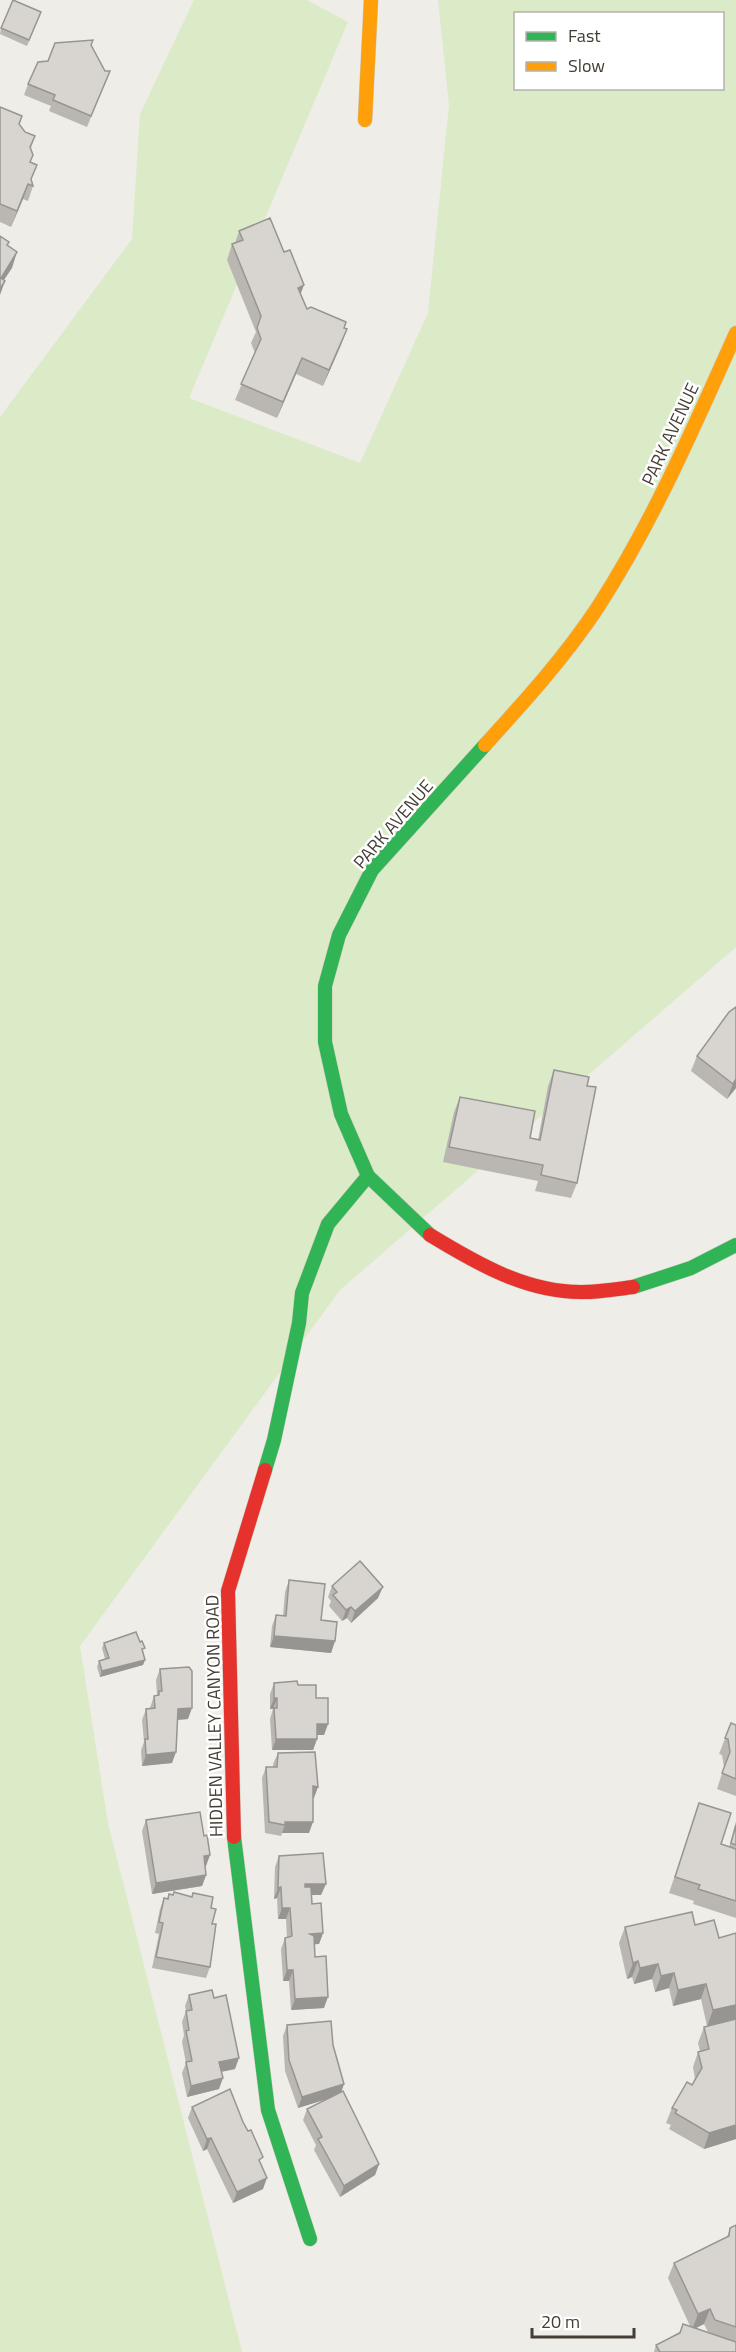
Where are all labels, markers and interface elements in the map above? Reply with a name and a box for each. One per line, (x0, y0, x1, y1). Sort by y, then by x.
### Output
legend (514, 12, 724, 90)
text: Fast (568, 22, 601, 49)
text: Slow (568, 52, 605, 79)
street label: PARK AVENUE (634, 378, 706, 490)
street label: PARK AVENUE (347, 773, 439, 875)
street label: HIDDEN VALLEY CANYON ROAD (198, 1595, 230, 1837)
scale bar (532, 2301, 634, 2339)
text: 20 m (541, 2308, 580, 2335)

